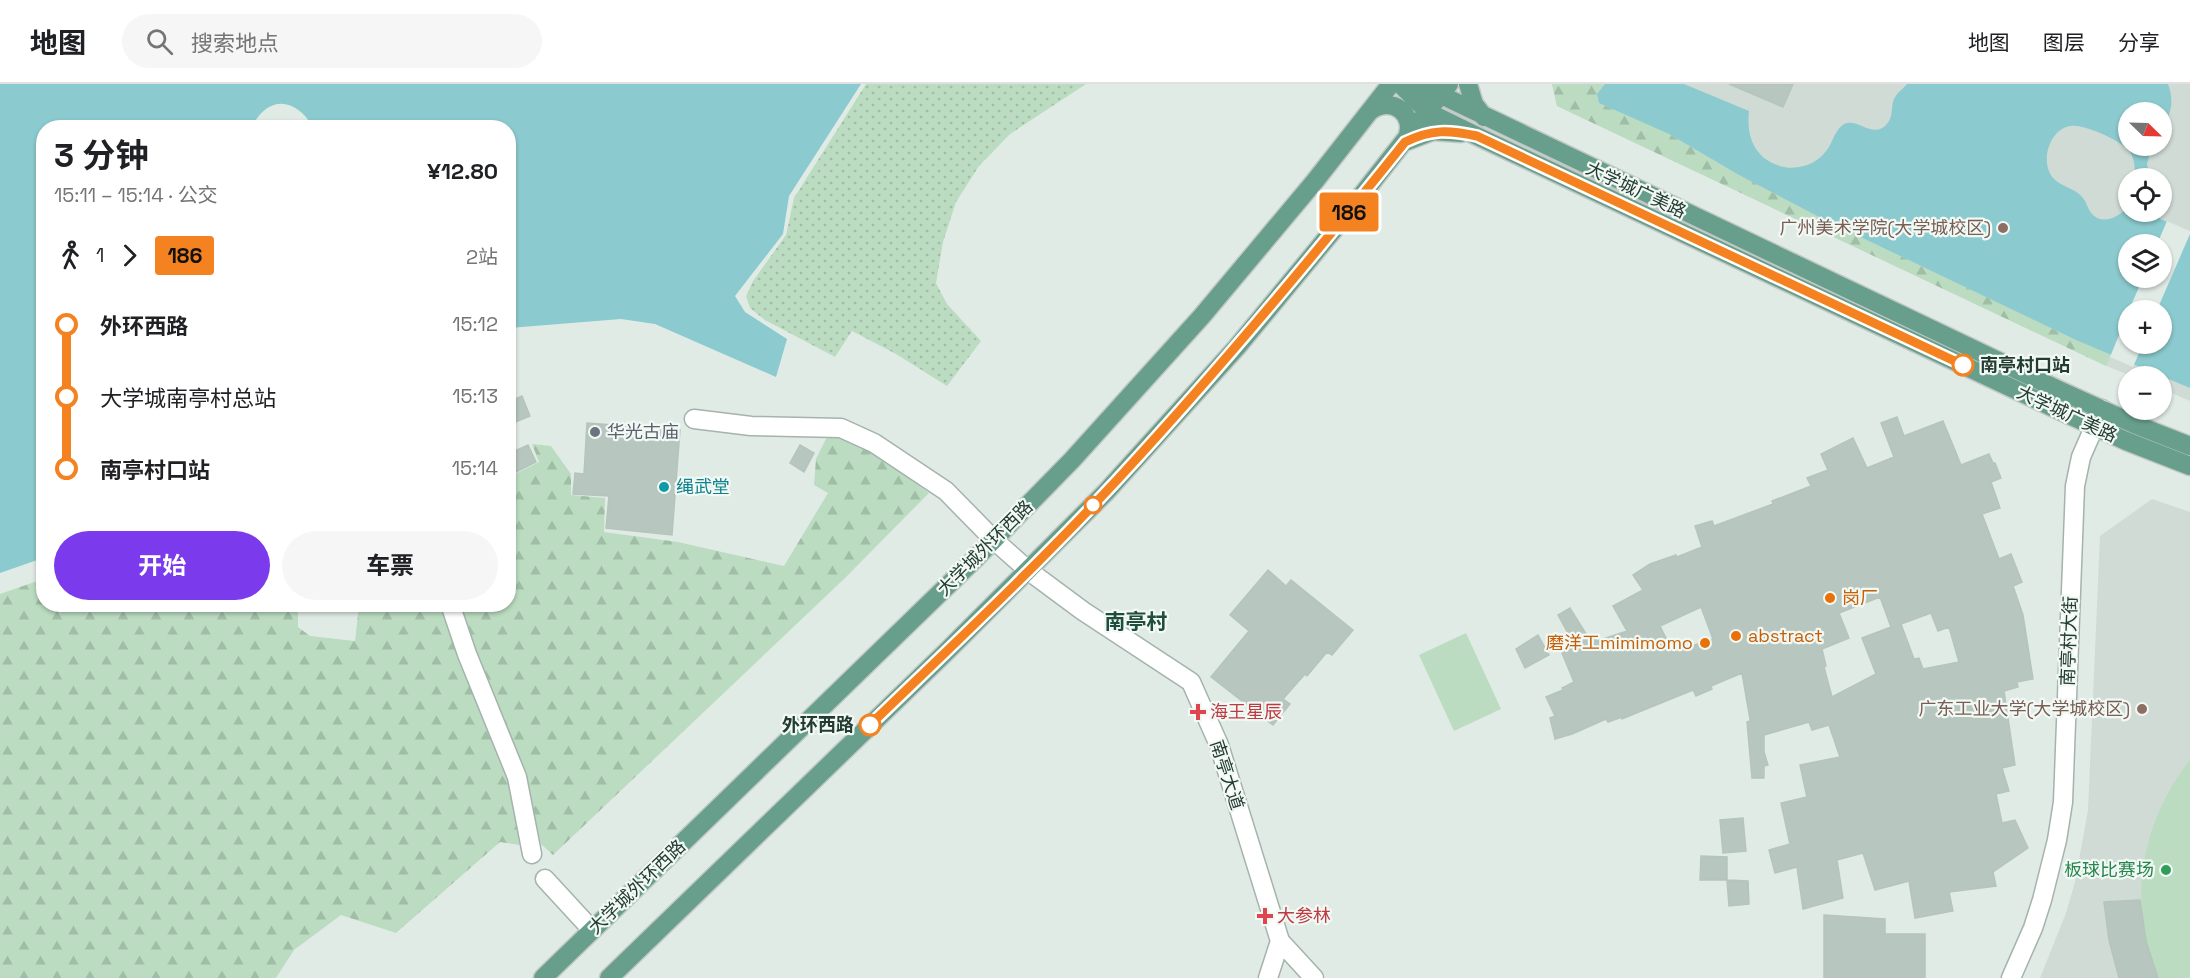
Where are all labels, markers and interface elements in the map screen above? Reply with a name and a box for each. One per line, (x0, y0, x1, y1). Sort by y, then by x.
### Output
search box (122, 14, 542, 68)
text: 地图 (30, 25, 86, 61)
icon: search (143, 25, 176, 58)
text: 搜索地点 (191, 29, 279, 57)
text: 地图 (1968, 29, 2010, 56)
text: 图层 (2043, 29, 2085, 56)
text: 分享 (2118, 29, 2160, 56)
north arrow (2118, 102, 2172, 156)
map controls (2118, 102, 2172, 420)
text: 3 分钟 (54, 135, 148, 177)
street label: 大学城广美路 (1582, 156, 1690, 223)
text: ¥12.80 (427, 157, 498, 185)
button: locate (2118, 168, 2172, 222)
text: 15:11 – 15:14 · 公交 (54, 182, 218, 208)
line badge: 186 (1314, 192, 1384, 232)
text: 186 (1331, 199, 1367, 226)
place label: 广州美术学院(大学城校区) (1779, 216, 1991, 239)
marker: 广州美术学院(大学城校区) (1996, 221, 2010, 235)
button: layers (2118, 234, 2172, 288)
icon: walk (54, 239, 87, 272)
icon: forward (113, 239, 146, 272)
text: 1 (96, 242, 104, 268)
text: 186 (167, 242, 202, 269)
text: 2站 (466, 244, 498, 270)
button: + (2118, 300, 2172, 354)
text: 15:12 (452, 311, 498, 337)
text: 外环西路 (100, 312, 188, 340)
place label: 南亭村口站 (1980, 353, 2070, 376)
marker: 南亭村口站 (1952, 354, 1974, 376)
button: − (2118, 366, 2172, 420)
street label: 大学城广美路 (2013, 380, 2121, 447)
text: 15:13 (452, 383, 498, 409)
text: 大学城南亭村总站 (100, 384, 276, 412)
place label: 华光古庙 (607, 420, 679, 443)
marker: 华光古庙 (588, 425, 602, 439)
text: 15:14 (452, 455, 498, 481)
text: 南亭村口站 (100, 456, 210, 484)
place label: 绳武堂 (676, 475, 730, 498)
marker: 绳武堂 (657, 480, 671, 494)
street label: 大学城外环西路 (932, 495, 1037, 600)
unlabelled marker (1084, 496, 1102, 514)
button: 开始 (54, 531, 270, 600)
button: 车票 (282, 531, 498, 600)
place label: 岗厂 (1842, 586, 1878, 609)
marker: 岗厂 (1823, 591, 1837, 605)
street label: 南亭村大街 (2055, 596, 2082, 686)
district label: 南亭村 (1105, 608, 1168, 635)
place label: abstract (1748, 624, 1823, 647)
marker: abstract (1729, 629, 1743, 643)
place label: 磨洋工mimimomo (1546, 631, 1693, 654)
marker: 磨洋工mimimomo (1698, 636, 1712, 650)
place label: 广东工业大学(大学城校区) (1918, 697, 2130, 720)
place label: 海王星辰 (1210, 700, 1282, 723)
marker: 广东工业大学(大学城校区) (2135, 702, 2149, 716)
marker: 海王星辰 (1191, 705, 1205, 719)
place label: 外环西路 (782, 713, 854, 736)
marker: 外环西路 (859, 714, 881, 736)
street label: 南亭大道 (1205, 737, 1250, 813)
street label: 大学城外环西路 (583, 835, 690, 939)
place label: 板球比赛场 (2064, 858, 2154, 881)
marker: 板球比赛场 (2159, 863, 2173, 877)
place label: 大参林 (1277, 904, 1331, 927)
marker: 大参林 (1258, 909, 1272, 923)

